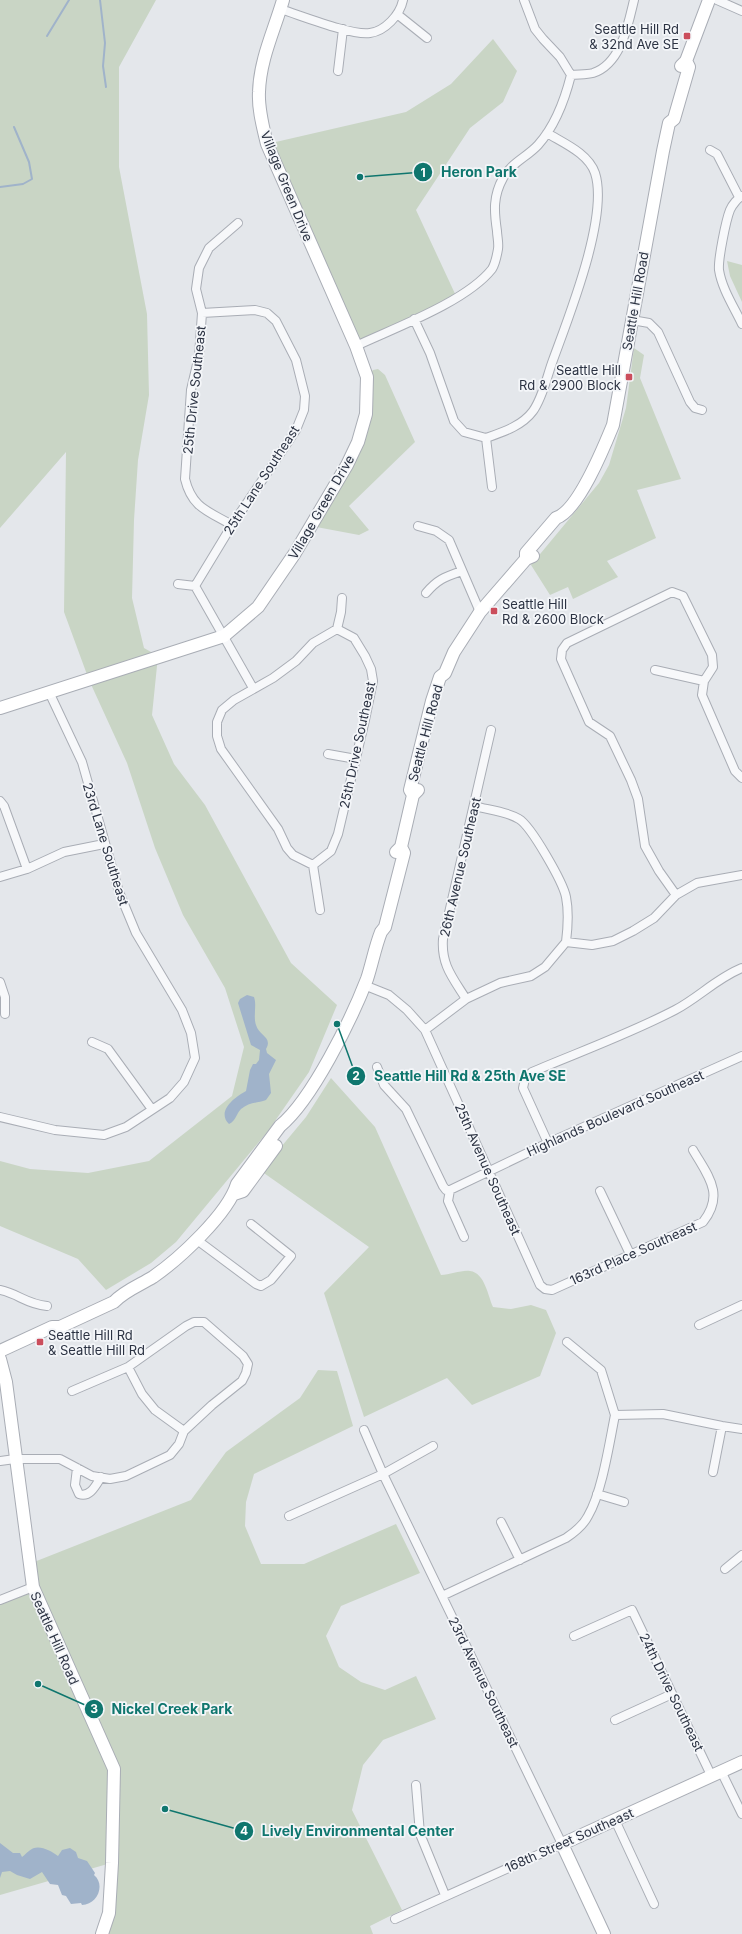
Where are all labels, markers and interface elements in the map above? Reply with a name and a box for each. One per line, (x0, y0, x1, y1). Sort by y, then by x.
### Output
place label: Seattle Hill Rd & 32nd Ave SE (589, 21, 679, 52)
marker: Seattle Hill Rd & 32nd Ave SE (682, 31, 692, 41)
street label: Village Green Drive (257, 128, 317, 244)
callout: Heron Park (413, 159, 525, 185)
text: Heron Park (441, 163, 518, 180)
text: 1 (420, 165, 426, 180)
street label: Seattle Hill Road (618, 250, 652, 352)
street label: 25th Drive Southeast (179, 325, 209, 455)
place label: Seattle Hill Rd & 2900 Block (519, 362, 621, 393)
marker: Seattle Hill Rd & 2900 Block (624, 372, 634, 382)
street label: 25th Lane Southeast (220, 422, 302, 538)
street label: Village Green Drive (285, 452, 357, 562)
place label: Seattle Hill Rd & 2600 Block (502, 596, 604, 627)
marker: Seattle Hill Rd & 2600 Block (489, 606, 499, 616)
street label: 25th Drive Southeast (336, 680, 378, 810)
street label: Seattle Hill Road (404, 683, 446, 783)
street label: 23rd Lane Southeast (80, 781, 132, 907)
street label: 26th Avenue Southeast (436, 796, 484, 938)
callout: Seattle Hill Rd & 25th Ave SE (346, 1063, 574, 1089)
text: Seattle Hill Rd & 25th Ave SE (374, 1067, 566, 1084)
street label: Highlands Boulevard Southeast (524, 1067, 706, 1159)
text: 2 (352, 1068, 360, 1083)
street label: 25th Avenue Southeast (452, 1101, 524, 1237)
street label: 163rd Place Southeast (567, 1218, 699, 1288)
place label: Seattle Hill Rd & Seattle Hill Rd (48, 1327, 145, 1358)
marker: Seattle Hill Rd & Seattle Hill Rd (35, 1337, 45, 1347)
street label: Seattle Hill Road (27, 1589, 83, 1687)
street label: 23rd Avenue Southeast (445, 1614, 523, 1750)
street label: 24th Drive Southeast (636, 1630, 708, 1754)
callout: Nickel Creek Park (84, 1696, 240, 1722)
text: Nickel Creek Park (112, 1700, 233, 1717)
text: 3 (90, 1701, 98, 1716)
street label: 168th Street Southeast (502, 1804, 636, 1876)
callout: Lively Environmental Center (234, 1818, 462, 1844)
text: Lively Environmental Center (262, 1822, 454, 1839)
text: 4 (240, 1823, 248, 1838)

